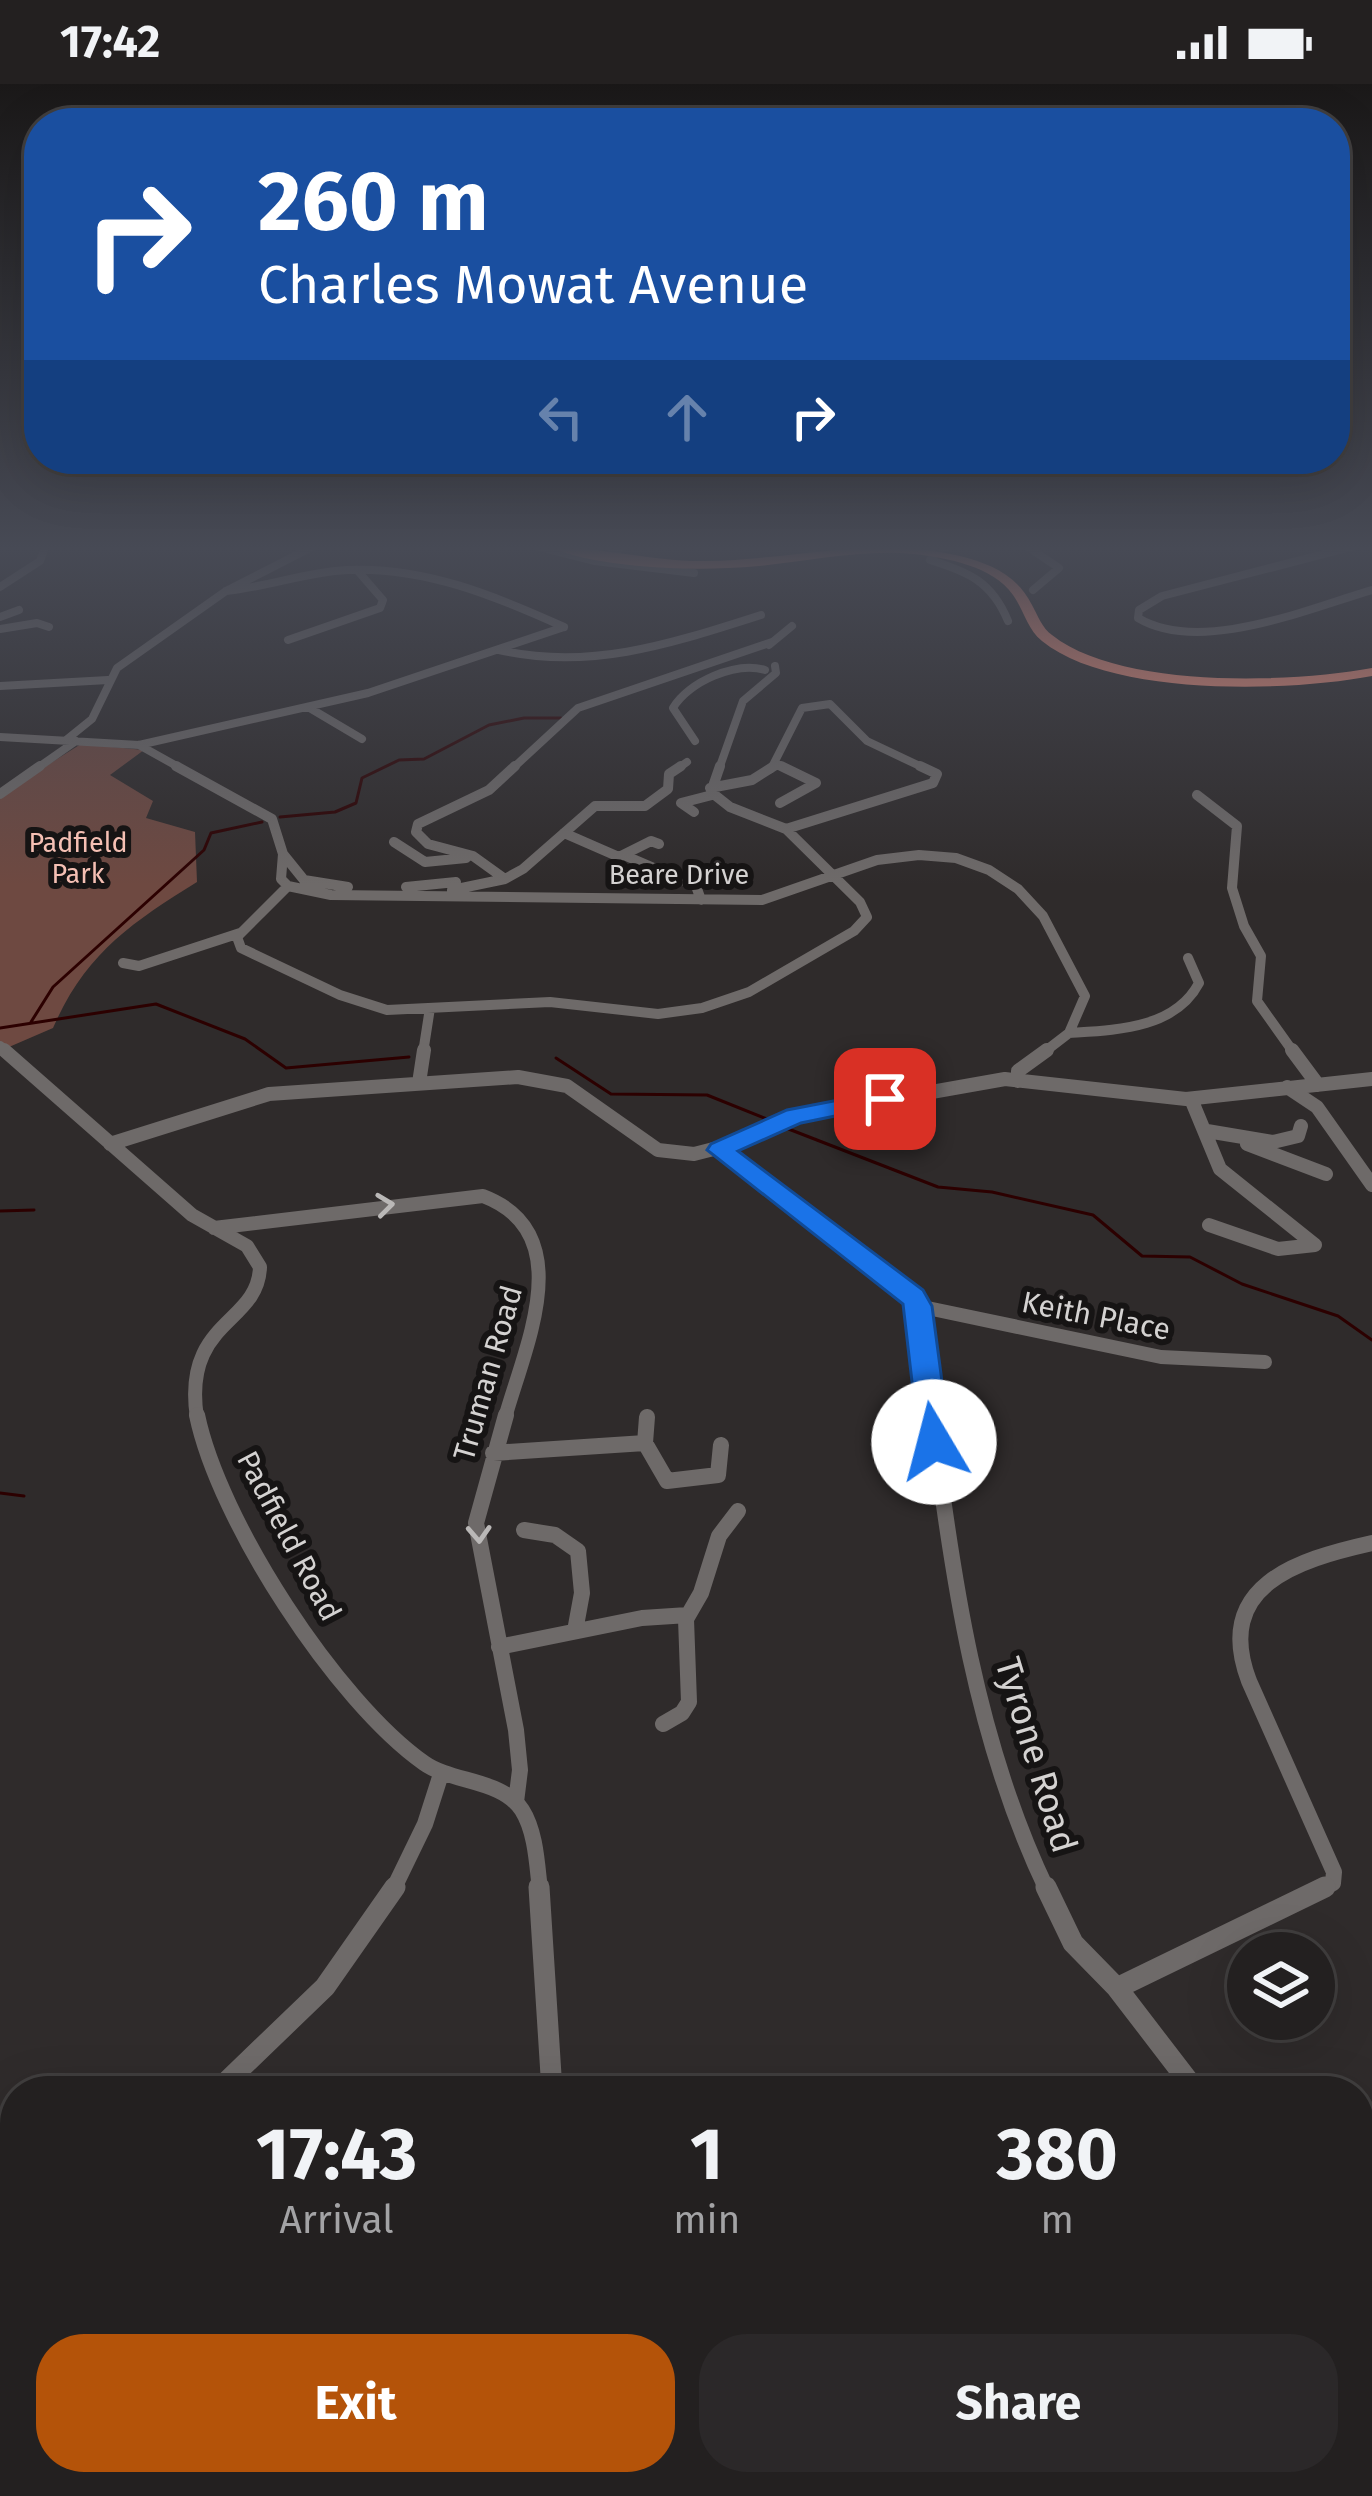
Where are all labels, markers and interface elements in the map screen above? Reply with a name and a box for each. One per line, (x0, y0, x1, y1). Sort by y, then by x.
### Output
text: 17:42 (60, 15, 160, 69)
text: 260 m (258, 151, 489, 252)
icon: right (60, 156, 216, 312)
text: Charles Mowat Avenue (258, 253, 808, 317)
icon: left (528, 384, 594, 450)
icon: ahead (654, 384, 720, 450)
icon: right (780, 384, 846, 450)
park label: Padfield Park (28, 827, 128, 890)
street label: Beare Drive (609, 859, 749, 891)
pin (834, 1048, 936, 1150)
icon: arrive (852, 1066, 918, 1132)
one-way arrow (376, 1193, 395, 1219)
street label: Truman Road (446, 1281, 530, 1465)
street label: Keith Place (1019, 1284, 1173, 1348)
position arrow (871, 1379, 997, 1505)
street label: Padfield Road (229, 1445, 349, 1627)
one-way arrow (466, 1525, 492, 1544)
street label: Tyrone Road (985, 1652, 1087, 1858)
map controls (1227, 1932, 1335, 2040)
button: layers (1227, 1932, 1335, 2040)
text: 17:43 (256, 2112, 417, 2198)
text: 1 (690, 2112, 724, 2198)
text: 380 (997, 2112, 1118, 2198)
text: Arrival (279, 2197, 394, 2243)
text: min (673, 2197, 740, 2243)
text: m (1041, 2197, 1074, 2243)
button: Exit (36, 2334, 675, 2472)
button: Share (699, 2334, 1338, 2472)

